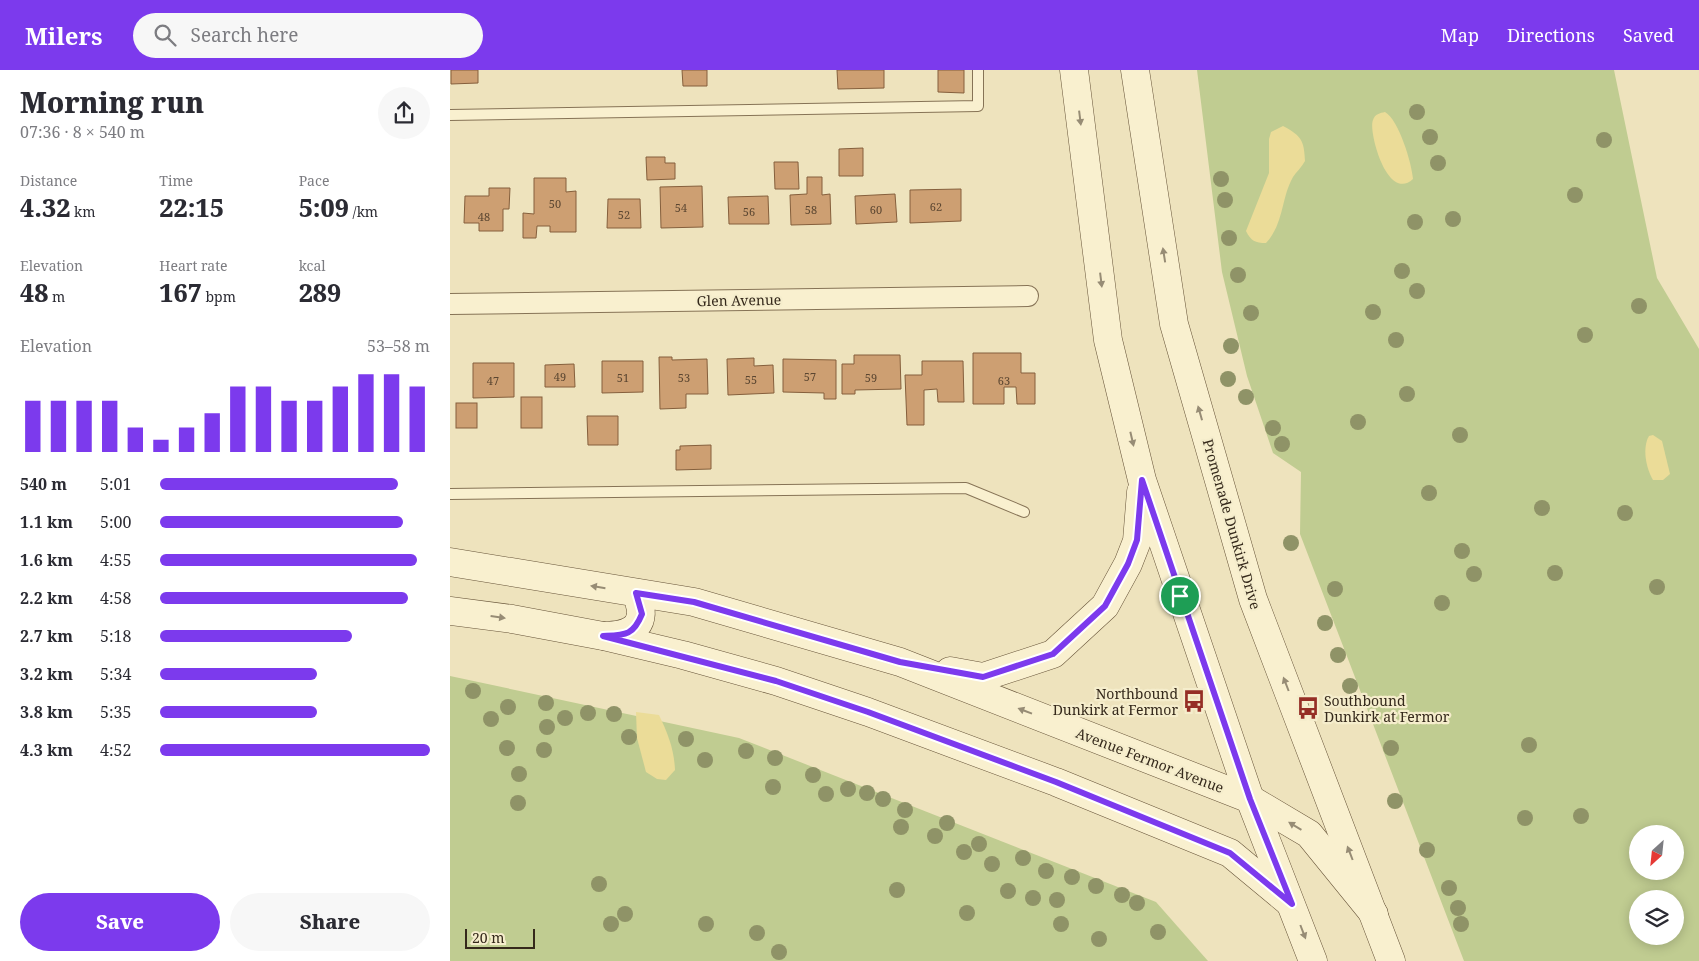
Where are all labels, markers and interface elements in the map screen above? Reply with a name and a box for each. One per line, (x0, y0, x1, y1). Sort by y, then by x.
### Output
search box (133, 13, 483, 58)
text: Milers (25, 19, 103, 52)
icon: search (151, 21, 179, 49)
text: Search here (191, 22, 298, 48)
text: Map (1441, 23, 1479, 47)
text: Directions (1507, 23, 1595, 47)
text: Saved (1623, 23, 1674, 47)
text: Morning run (20, 83, 204, 121)
button: share (378, 87, 430, 139)
one-way arrow (1076, 111, 1084, 127)
text: 07:36 · 8 × 540 m (20, 121, 145, 143)
text: Distance (20, 171, 77, 190)
text: Time (159, 171, 193, 190)
text: Pace (299, 171, 329, 190)
text: 4.32 (20, 190, 70, 224)
text: 22:15 (159, 190, 224, 224)
text: 5:09 (299, 190, 349, 224)
house number: 50 (549, 196, 561, 211)
house number: 62 (930, 199, 942, 214)
house number: 54 (675, 200, 687, 215)
text: km (70, 202, 95, 221)
text: /km (349, 202, 378, 221)
house number: 58 (805, 202, 817, 217)
house number: 60 (870, 202, 882, 217)
house number: 56 (743, 204, 755, 219)
house number: 52 (618, 207, 630, 222)
house number: 48 (478, 209, 490, 224)
one-way arrow (1159, 247, 1167, 263)
text: Elevation (20, 256, 83, 275)
text: Heart rate (159, 256, 228, 275)
text: kcal (299, 256, 326, 275)
one-way arrow (1097, 272, 1105, 288)
text: 48 (20, 275, 48, 309)
text: 167 (159, 275, 202, 309)
text: 289 (299, 275, 341, 309)
text: m (48, 287, 65, 306)
text: bpm (202, 287, 236, 306)
street label: Glen Avenue (697, 290, 781, 310)
text: Elevation (20, 335, 92, 357)
text: 53–58 m (367, 335, 430, 357)
house number: 49 (554, 369, 566, 384)
house number: 57 (804, 369, 816, 384)
house number: 51 (617, 370, 629, 385)
house number: 53 (678, 370, 690, 385)
house number: 59 (865, 370, 877, 385)
house number: 55 (745, 372, 757, 387)
house number: 47 (487, 373, 499, 388)
house number: 63 (998, 373, 1010, 388)
one-way arrow (1195, 405, 1203, 420)
one-way arrow (1128, 431, 1136, 446)
street label: Promenade Dunkirk Drive (1199, 437, 1265, 611)
text: 540 m (20, 473, 67, 495)
text: 5:01 (100, 473, 131, 495)
text: 1.1 km (20, 511, 73, 533)
text: 5:00 (100, 511, 131, 533)
text: 1.6 km (20, 549, 73, 571)
text: 4:55 (100, 549, 131, 571)
pin (1159, 575, 1201, 617)
one-way arrow (590, 582, 606, 590)
icon: arrive (1166, 582, 1194, 610)
text: 2.2 km (20, 587, 73, 609)
text: 4:58 (100, 587, 131, 609)
one-way arrow (491, 613, 507, 621)
text: 2.7 km (20, 625, 73, 647)
text: 5:18 (100, 625, 131, 647)
text: 3.2 km (20, 663, 73, 685)
text: 5:34 (100, 663, 131, 685)
one-way arrow (1282, 677, 1289, 692)
place label: Northbound Dunkirk at Fermor (1053, 684, 1178, 719)
bus stop icon: Northbound Dunkirk at Fermor (1181, 688, 1207, 714)
place label: Southbound Dunkirk at Fermor (1324, 691, 1450, 726)
bus stop icon: Southbound Dunkirk at Fermor (1295, 695, 1321, 721)
text: 3.8 km (20, 701, 73, 723)
text: 5:35 (100, 701, 131, 723)
one-way arrow (1017, 707, 1032, 715)
street label: Avenue Fermor Avenue (1073, 723, 1227, 797)
text: 4.3 km (20, 739, 73, 761)
text: 4:52 (100, 739, 131, 761)
one-way arrow (1289, 822, 1302, 831)
north arrow (1629, 825, 1684, 880)
map controls (1629, 825, 1684, 945)
one-way arrow (1346, 845, 1353, 860)
button: layers (1629, 890, 1684, 945)
button: Save (20, 893, 220, 951)
button: Share (230, 893, 430, 951)
one-way arrow (1299, 925, 1307, 940)
scale bar (465, 926, 535, 949)
text: 20 m (472, 928, 505, 947)

